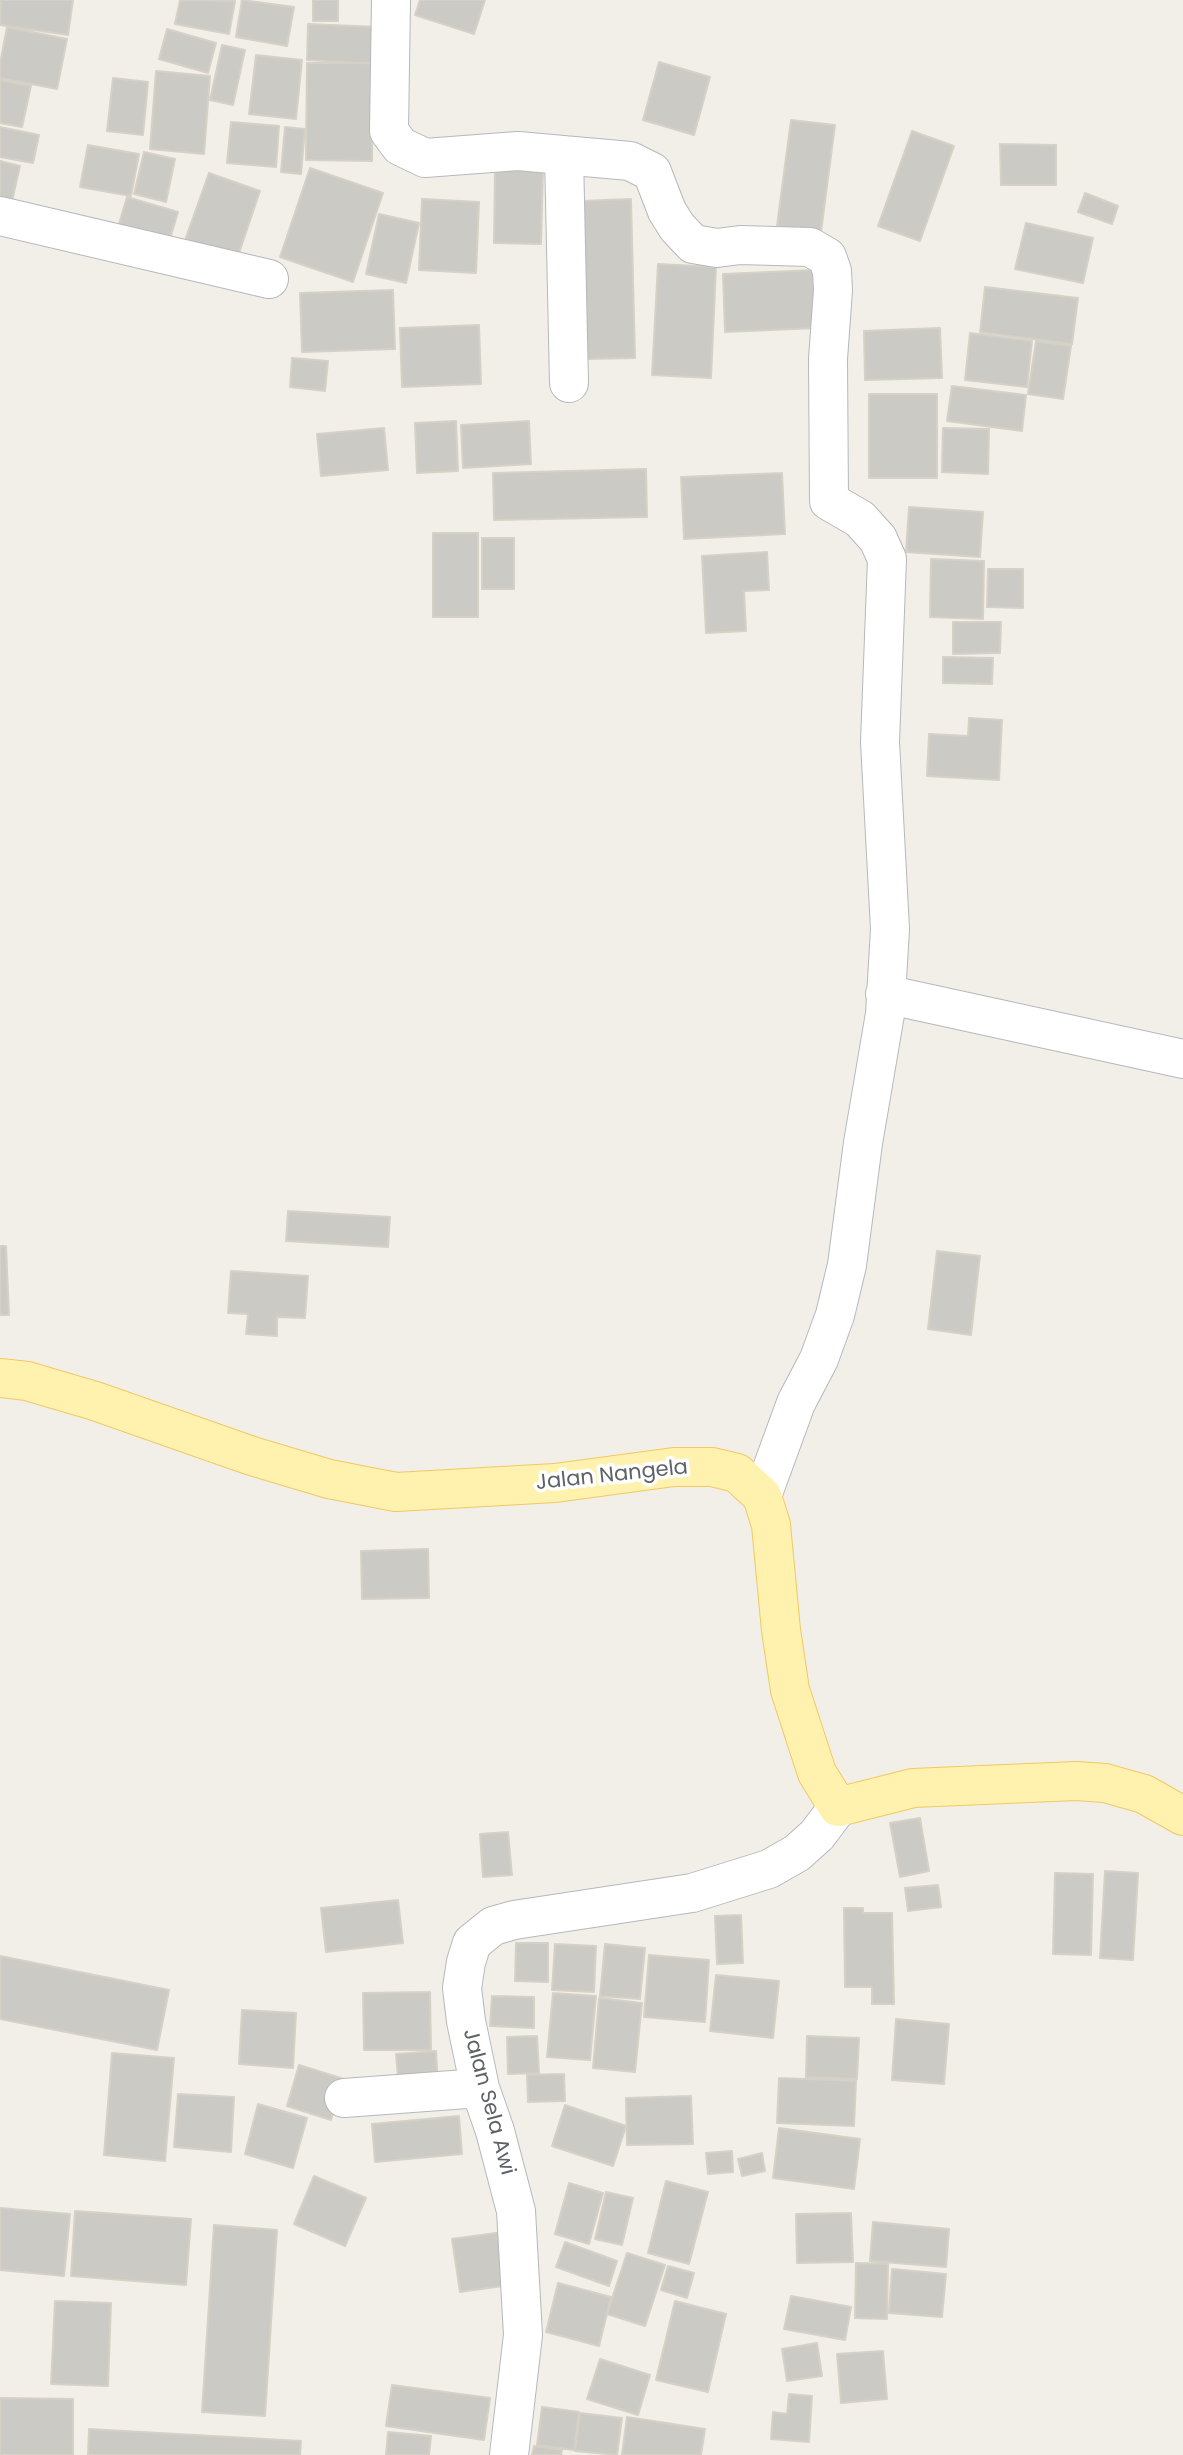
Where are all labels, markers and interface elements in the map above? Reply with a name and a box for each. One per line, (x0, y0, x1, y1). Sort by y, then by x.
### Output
street label: Jalan Nangela (535, 1455, 689, 1497)
street label: Jalan Sela Awi (456, 2026, 520, 2178)

